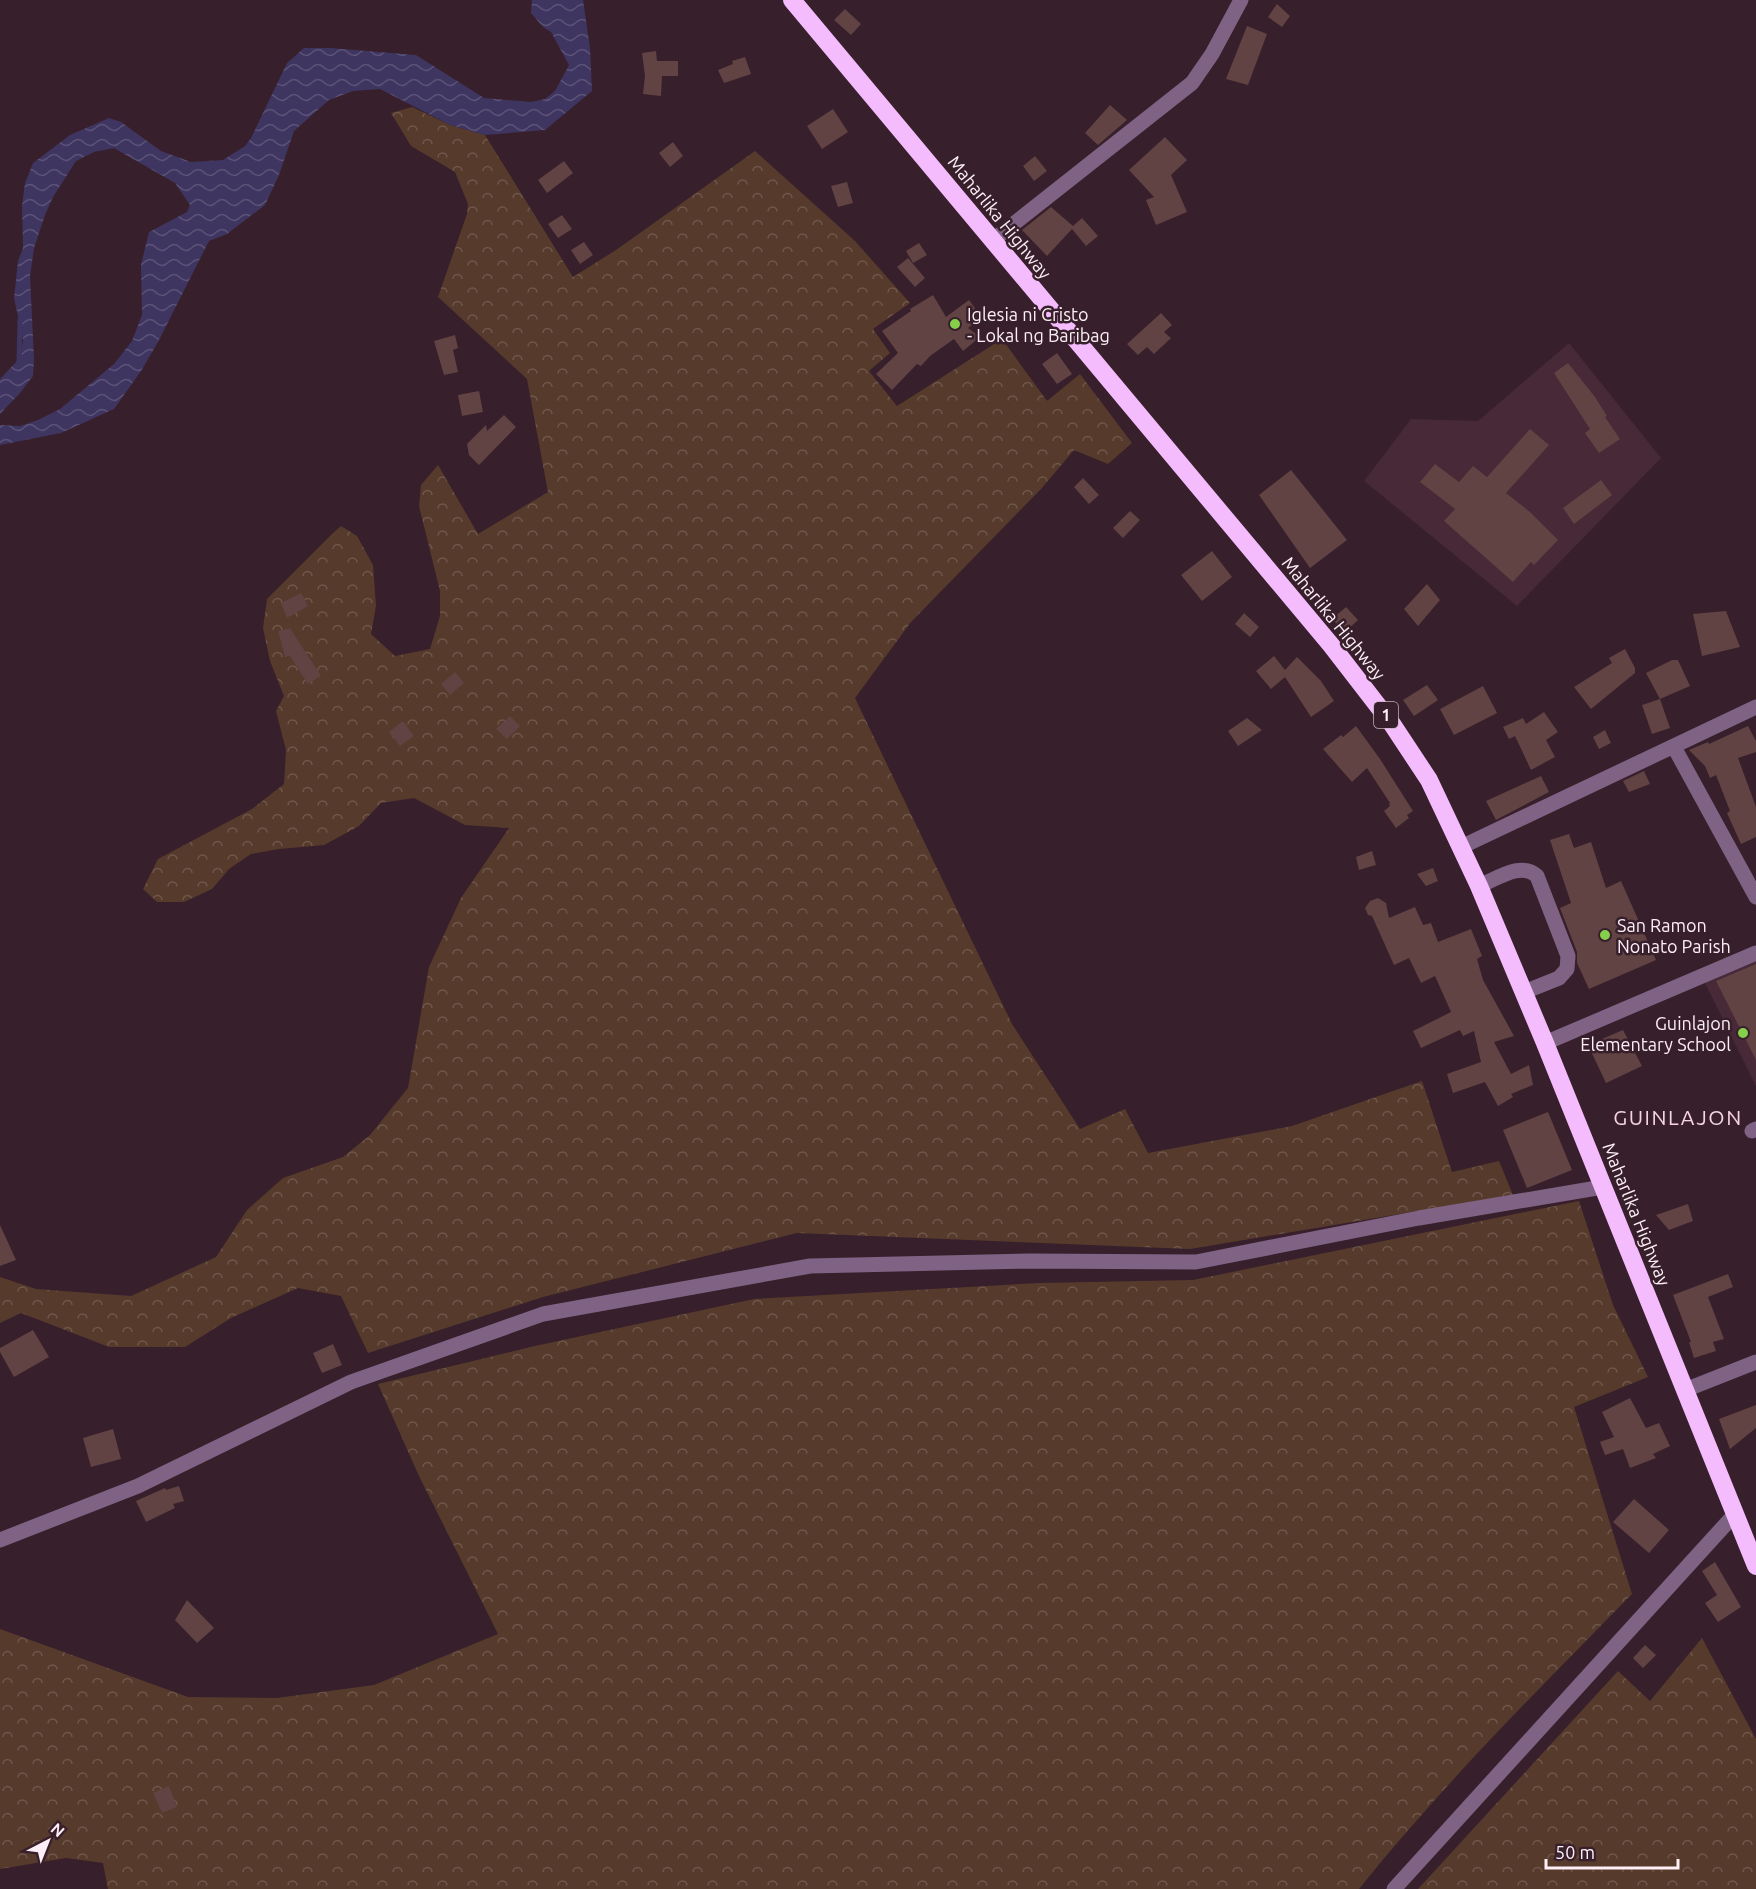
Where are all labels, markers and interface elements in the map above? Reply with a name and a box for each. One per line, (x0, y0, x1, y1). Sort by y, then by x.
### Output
street label: Maharlika Highway (944, 152, 1056, 283)
place label: Iglesia ni Cristo - Lokal ng Baribag (967, 304, 1110, 345)
marker: Iglesia ni Cristo - Lokal ng Baribag (948, 317, 962, 331)
street label: Maharlika Highway (1278, 553, 1390, 684)
road number: 1 (1374, 702, 1398, 728)
place label: San Ramon Nonato Parish (1617, 915, 1731, 956)
marker: San Ramon Nonato Parish (1598, 928, 1612, 942)
place label: Guinlajon Elementary School (1580, 1013, 1731, 1054)
marker: Guinlajon Elementary School (1736, 1026, 1750, 1040)
district label: GUINLAJON (1613, 1105, 1743, 1129)
street label: Maharlika Highway (1599, 1140, 1675, 1289)
north arrow (18, 1811, 78, 1871)
text: N (48, 1819, 68, 1841)
scale bar (1546, 1832, 1678, 1870)
text: 50 m (1555, 1842, 1595, 1862)

